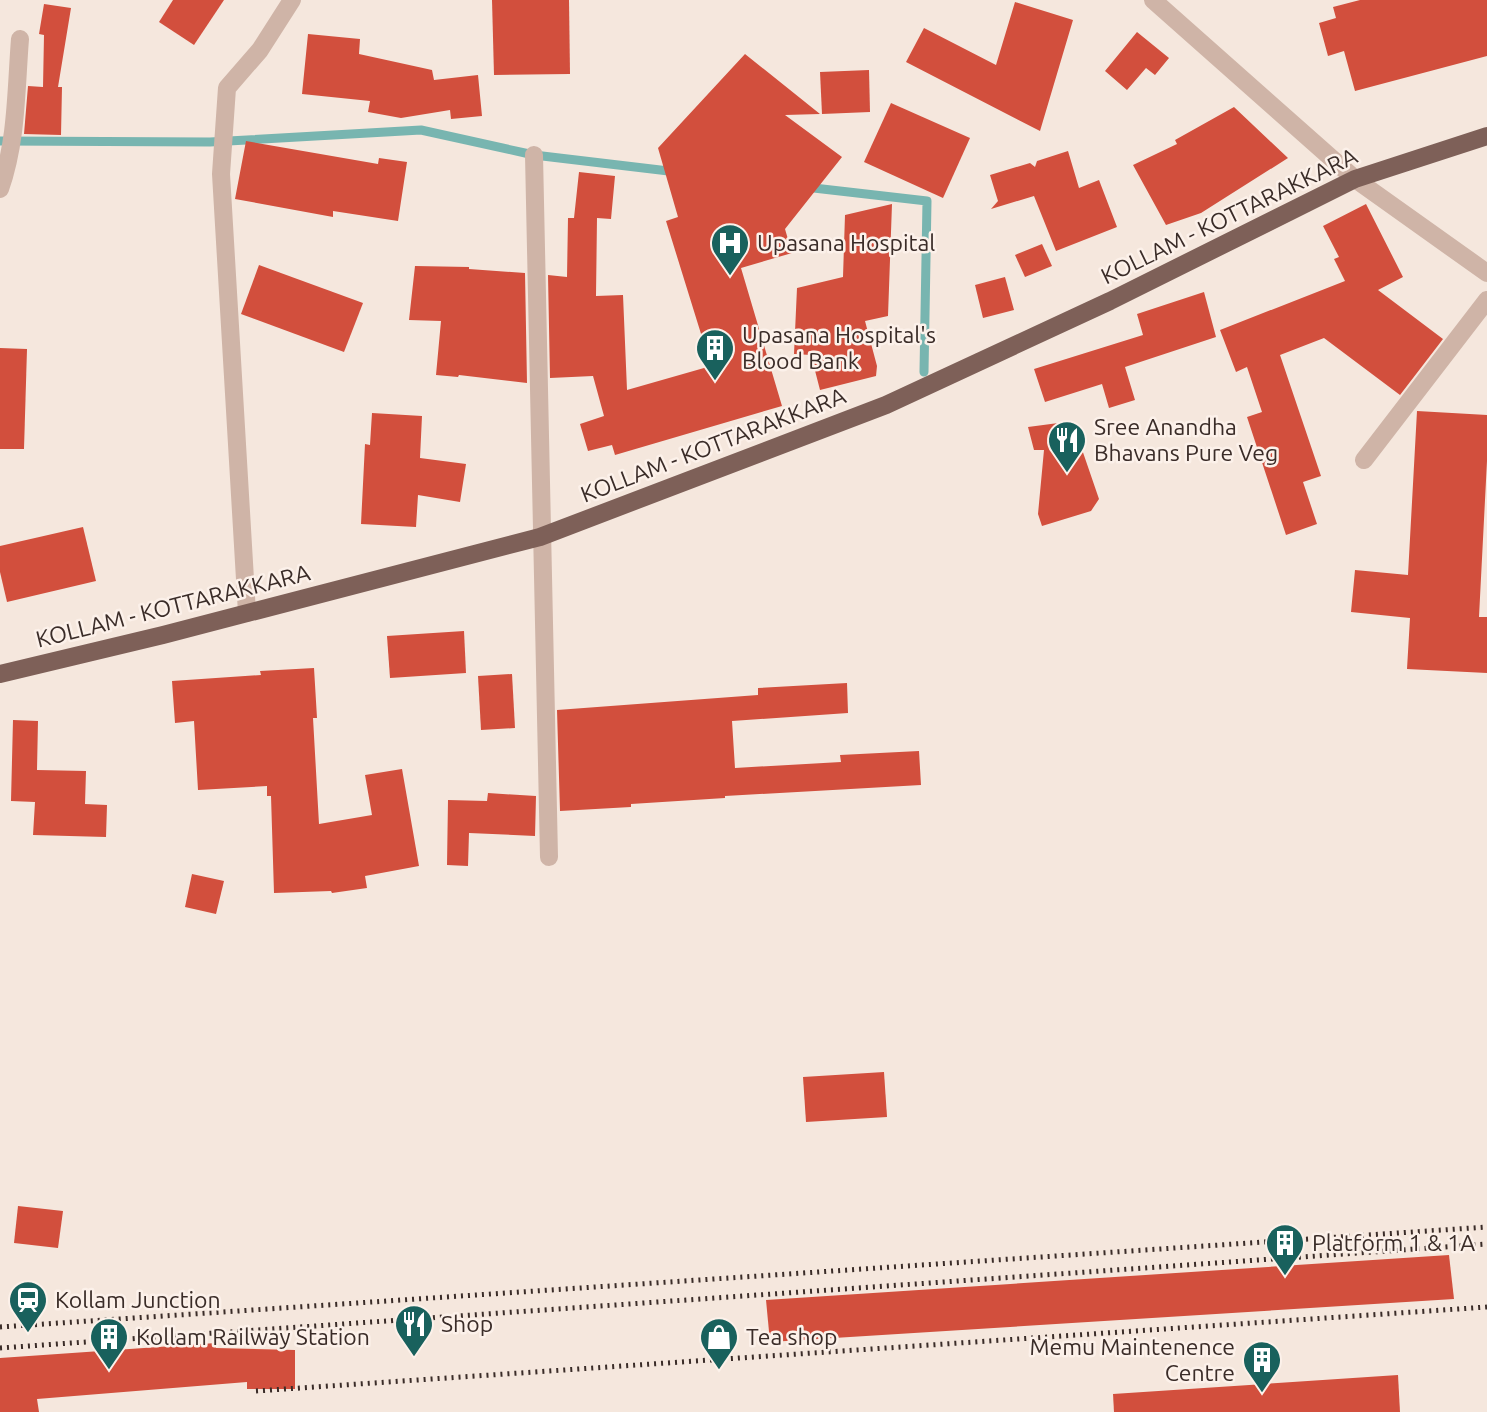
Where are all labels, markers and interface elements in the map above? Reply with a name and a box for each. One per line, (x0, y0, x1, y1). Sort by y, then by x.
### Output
street label: KOLLAM - KOTTARAKKARA (1097, 143, 1361, 289)
hospital icon: Upasana Hospital (709, 222, 751, 277)
place label: Upasana Hospital (757, 230, 935, 255)
place label: Upasana Hospital's Blood Bank (742, 322, 936, 373)
building icon: Upasana Hospital's Blood Bank (694, 327, 736, 382)
street label: KOLLAM - KOTTARAKKARA (577, 382, 849, 507)
place label: Sree Anandha Bhavans Pure Veg (1094, 414, 1278, 465)
restaurant icon: Sree Anandha Bhavans Pure Veg (1046, 419, 1088, 474)
street label: KOLLAM - KOTTARAKKARA (33, 559, 313, 652)
building icon: Platform 1 & 1A (1264, 1222, 1306, 1277)
place label: Platform 1 & 1A (1312, 1230, 1475, 1255)
station icon: Kollam Junction (7, 1279, 49, 1334)
place label: Kollam Junction (55, 1287, 221, 1312)
restaurant icon: Shop (393, 1303, 435, 1358)
place label: Shop (441, 1311, 493, 1336)
building icon: Kollam Railway Station (88, 1316, 130, 1371)
shop icon: Tea shop (698, 1316, 740, 1371)
place label: Kollam Railway Station (136, 1324, 370, 1349)
place label: Tea shop (746, 1324, 838, 1349)
place label: Memu Maintenence Centre (1030, 1334, 1235, 1385)
building icon: Memu Maintenence Centre (1241, 1339, 1283, 1394)

